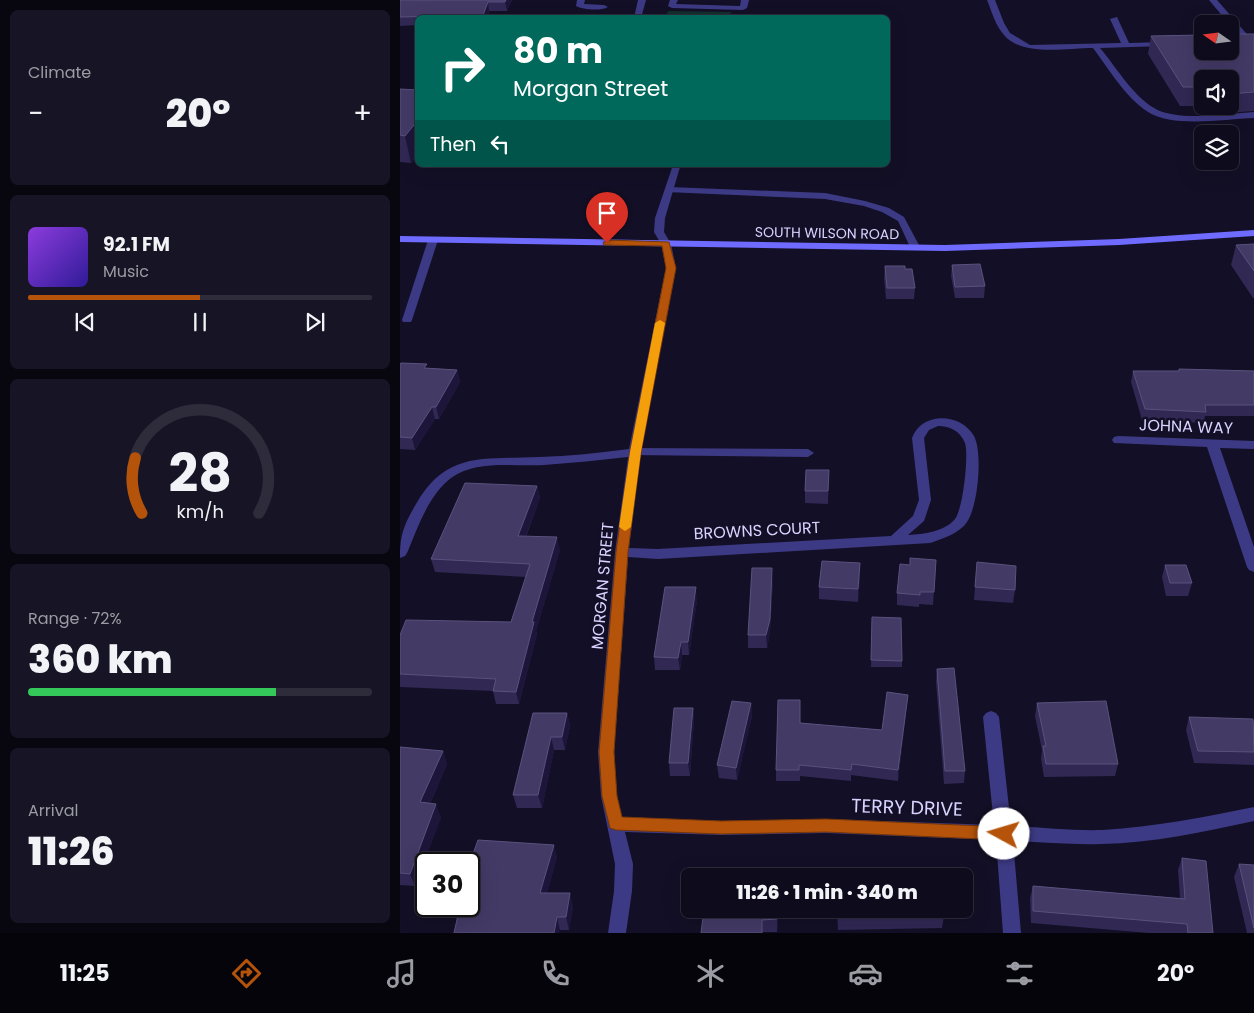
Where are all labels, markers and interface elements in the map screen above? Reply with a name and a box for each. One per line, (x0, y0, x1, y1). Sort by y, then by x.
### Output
north arrow (1194, 15, 1239, 60)
map controls (1194, 15, 1239, 170)
text: 80 m (513, 26, 603, 75)
icon: right (430, 35, 495, 100)
text: Climate (28, 61, 91, 84)
button: sound (1194, 70, 1239, 115)
text: Morgan Street (513, 73, 668, 104)
text: 20° (166, 87, 231, 140)
text: − (28, 94, 43, 133)
text: + (353, 94, 372, 133)
button: layers (1194, 125, 1239, 170)
icon: left (486, 130, 514, 158)
text: Then (430, 131, 476, 158)
pin (586, 192, 628, 243)
icon: arrive (593, 199, 621, 227)
street label: SOUTH WILSON ROAD (755, 222, 900, 244)
text: 92.1 FM (103, 231, 170, 258)
text: Music (103, 260, 149, 283)
icon: previous (71, 308, 99, 336)
icon: pause (186, 308, 214, 336)
icon: next (301, 308, 329, 336)
street label: JOHNA WAY (1139, 413, 1234, 440)
text: 28 (168, 437, 232, 510)
text: km/h (176, 499, 224, 524)
street label: BROWNS COURT (693, 516, 821, 545)
street label: MORGAN STREET (585, 521, 620, 651)
text: Range · 72% (28, 607, 122, 630)
text: 360 km (28, 633, 173, 686)
street label: TERRY DRIVE (851, 792, 963, 823)
text: Arrival (28, 799, 78, 822)
position arrow (977, 807, 1029, 859)
text: 11:26 (28, 825, 115, 878)
speed limit sign: 30 (415, 852, 480, 917)
text: 11:26 · 1 min · 340 m (736, 879, 918, 906)
icon: directions (229, 956, 264, 991)
icon: music (384, 956, 419, 991)
icon: phone (538, 956, 573, 991)
icon: climate (693, 956, 728, 991)
icon: car (848, 956, 883, 991)
icon: filters (1002, 956, 1037, 991)
text: 11:25 (60, 958, 109, 989)
text: 20° (1157, 958, 1194, 989)

